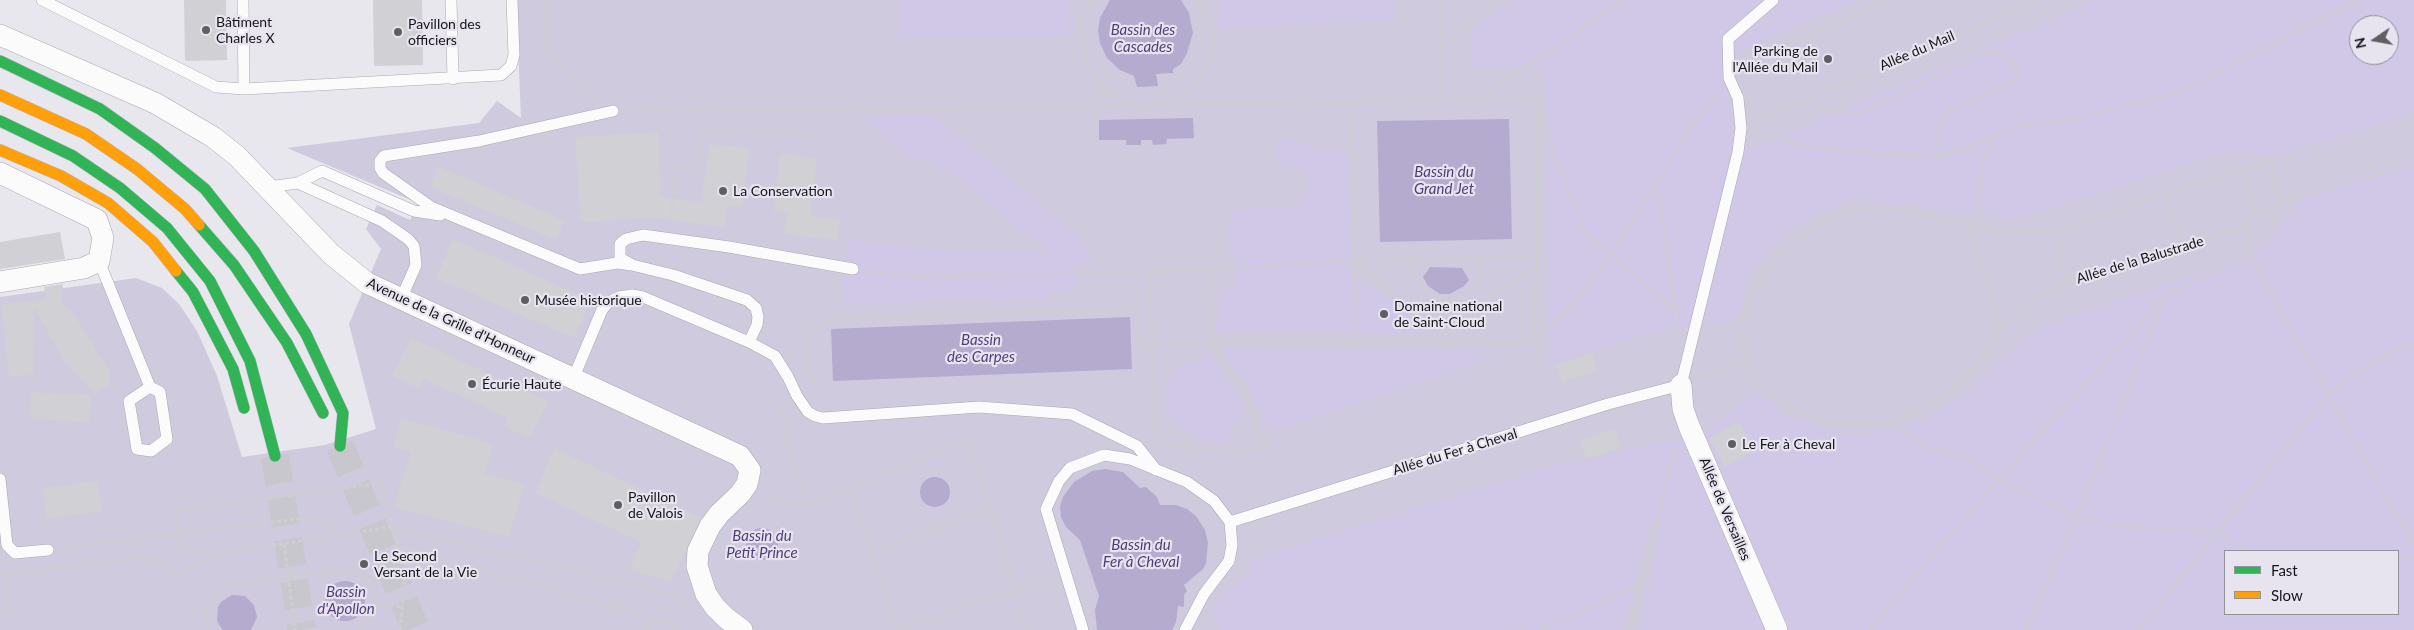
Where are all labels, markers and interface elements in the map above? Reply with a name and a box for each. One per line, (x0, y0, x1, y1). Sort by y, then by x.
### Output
place label: Bâtiment Charles X (216, 14, 275, 46)
north arrow (2349, 15, 2399, 65)
place label: Pavillon des officiers (408, 16, 481, 48)
water label: Bassin des Cascades (1111, 21, 1175, 56)
marker: Bâtiment Charles X (200, 24, 212, 36)
marker: Pavillon des officiers (392, 26, 404, 38)
street label: Allée du Mail (1877, 28, 1957, 74)
text: N (2350, 36, 2369, 50)
place label: Parking de l'Allée du Mail (1733, 43, 1818, 75)
marker: Parking de l'Allée du Mail (1822, 53, 1834, 65)
water label: Bassin du Grand Jet (1414, 163, 1474, 198)
place label: La Conservation (733, 183, 833, 199)
marker: La Conservation (717, 185, 729, 197)
street label: Allée de la Balustrade (2074, 233, 2206, 287)
street label: Avenue de la Grille d'Honneur (364, 275, 538, 367)
place label: Musée historique (535, 292, 642, 308)
marker: Musée historique (519, 294, 531, 306)
place label: Domaine national de Saint-Cloud (1394, 298, 1502, 331)
marker: Domaine national de Saint-Cloud (1378, 308, 1390, 320)
water label: Bassin des Carpes (947, 331, 1015, 366)
place label: Écurie Haute (482, 376, 561, 392)
marker: Écurie Haute (466, 378, 478, 390)
street label: Allée du Fer à Cheval (1391, 425, 1519, 479)
place label: Le Fer à Cheval (1742, 436, 1835, 452)
marker: Le Fer à Cheval (1726, 438, 1738, 450)
street label: Allée de Versailles (1696, 455, 1754, 563)
place label: Pavillon de Valois (628, 489, 683, 522)
marker: Pavillon de Valois (612, 499, 624, 511)
water label: Bassin du Petit Prince (726, 527, 798, 562)
water label: Bassin du Fer à Cheval (1103, 536, 1179, 571)
place label: Le Second Versant de la Vie (374, 548, 477, 580)
legend (2224, 550, 2399, 615)
marker: Le Second Versant de la Vie (358, 558, 370, 570)
text: Fast (2271, 561, 2298, 579)
water label: Bassin d'Apollon (317, 583, 375, 618)
text: Slow (2271, 586, 2303, 604)

